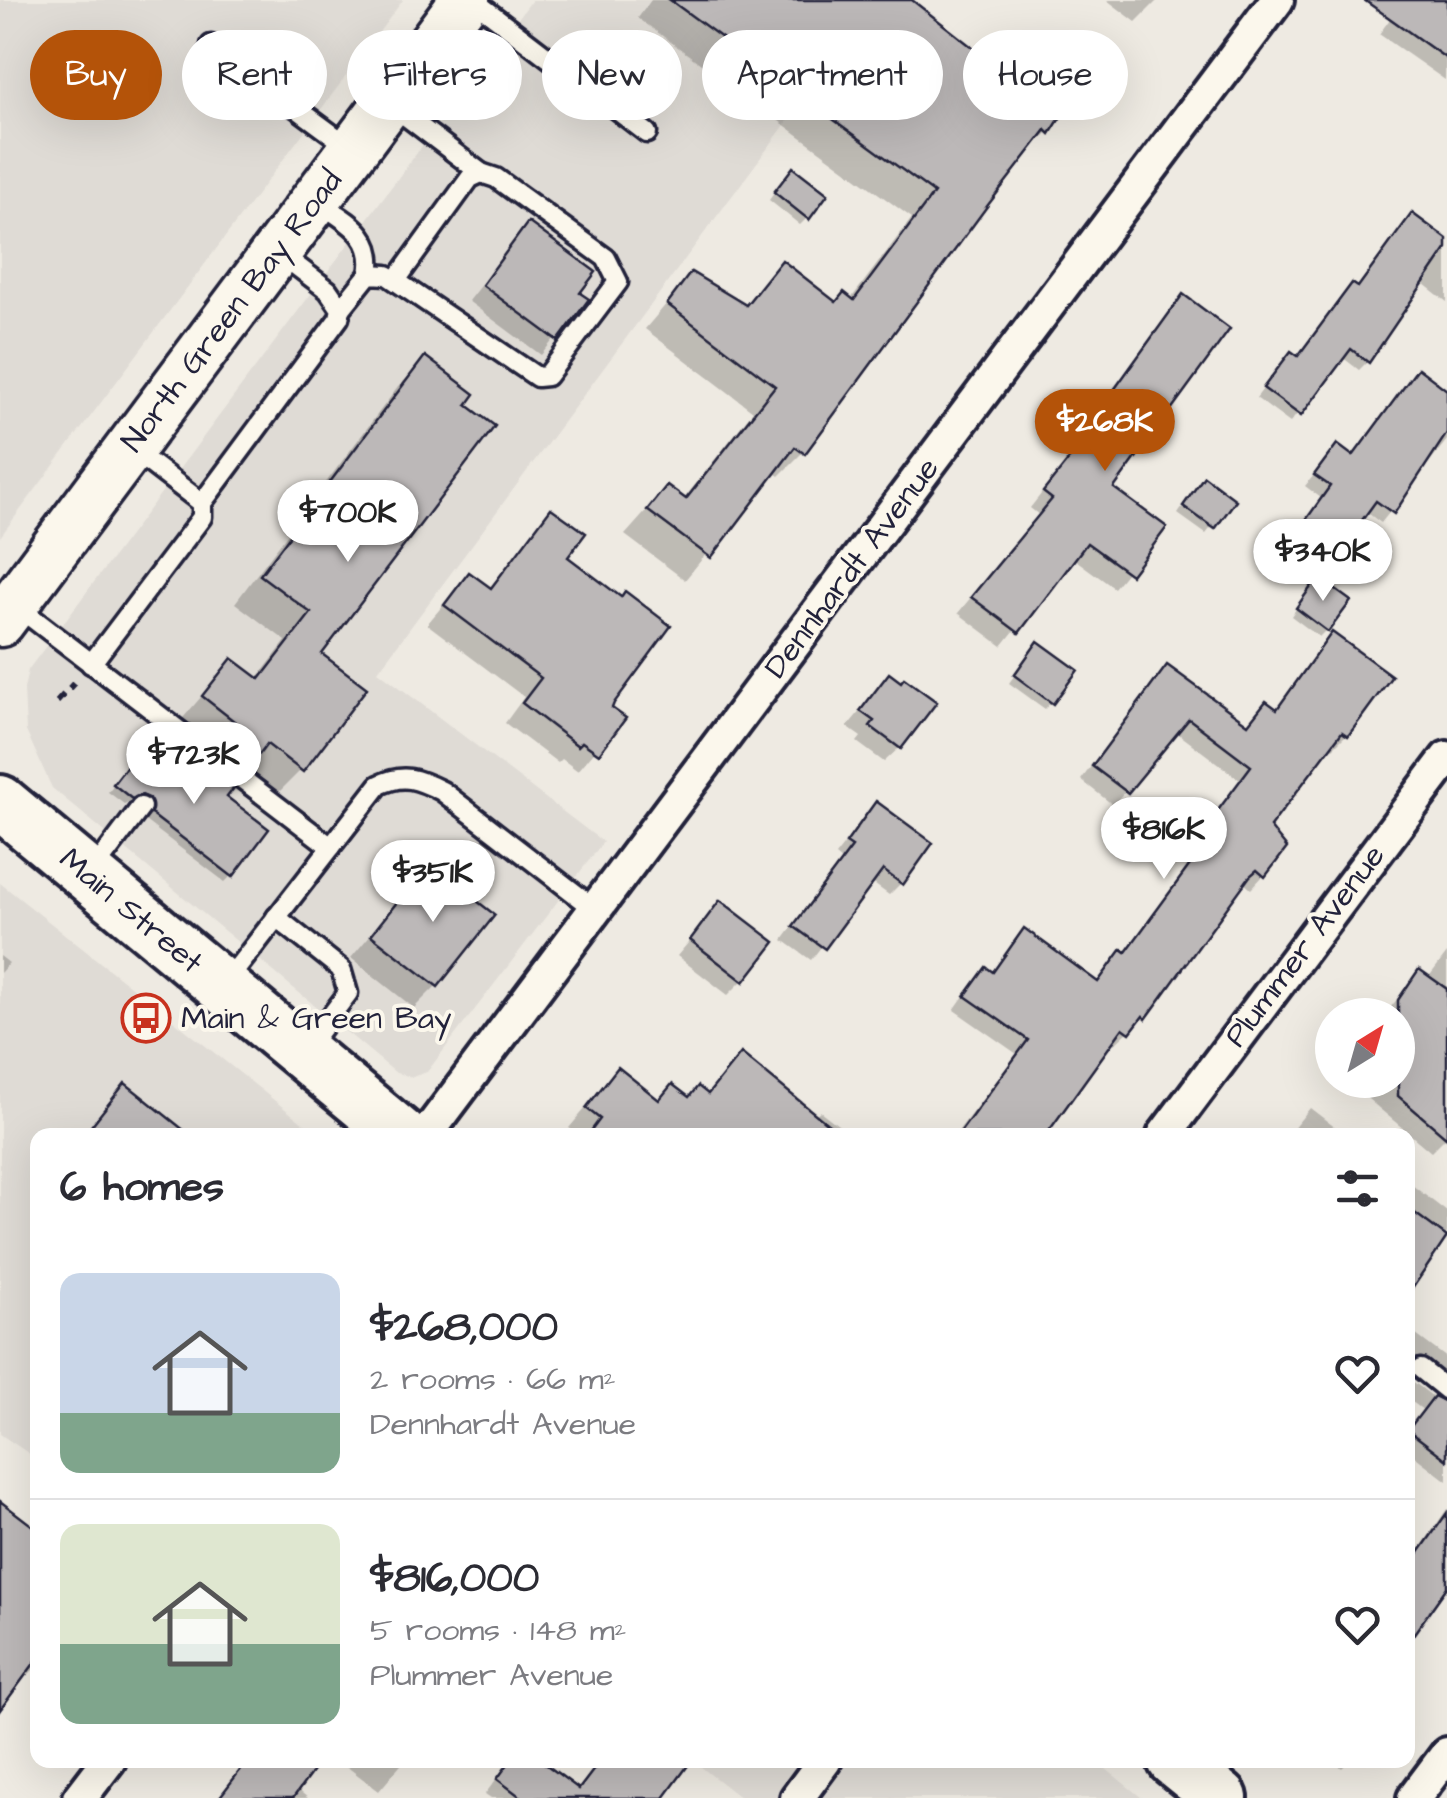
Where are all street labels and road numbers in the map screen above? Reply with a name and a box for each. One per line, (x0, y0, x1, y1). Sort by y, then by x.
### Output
street label: North Green Bay Road (111, 160, 353, 462)
street label: Dennhardt Avenue (754, 448, 950, 688)
street label: Plummer Avenue (1214, 835, 1396, 1057)
street label: Main Street (49, 837, 213, 985)

